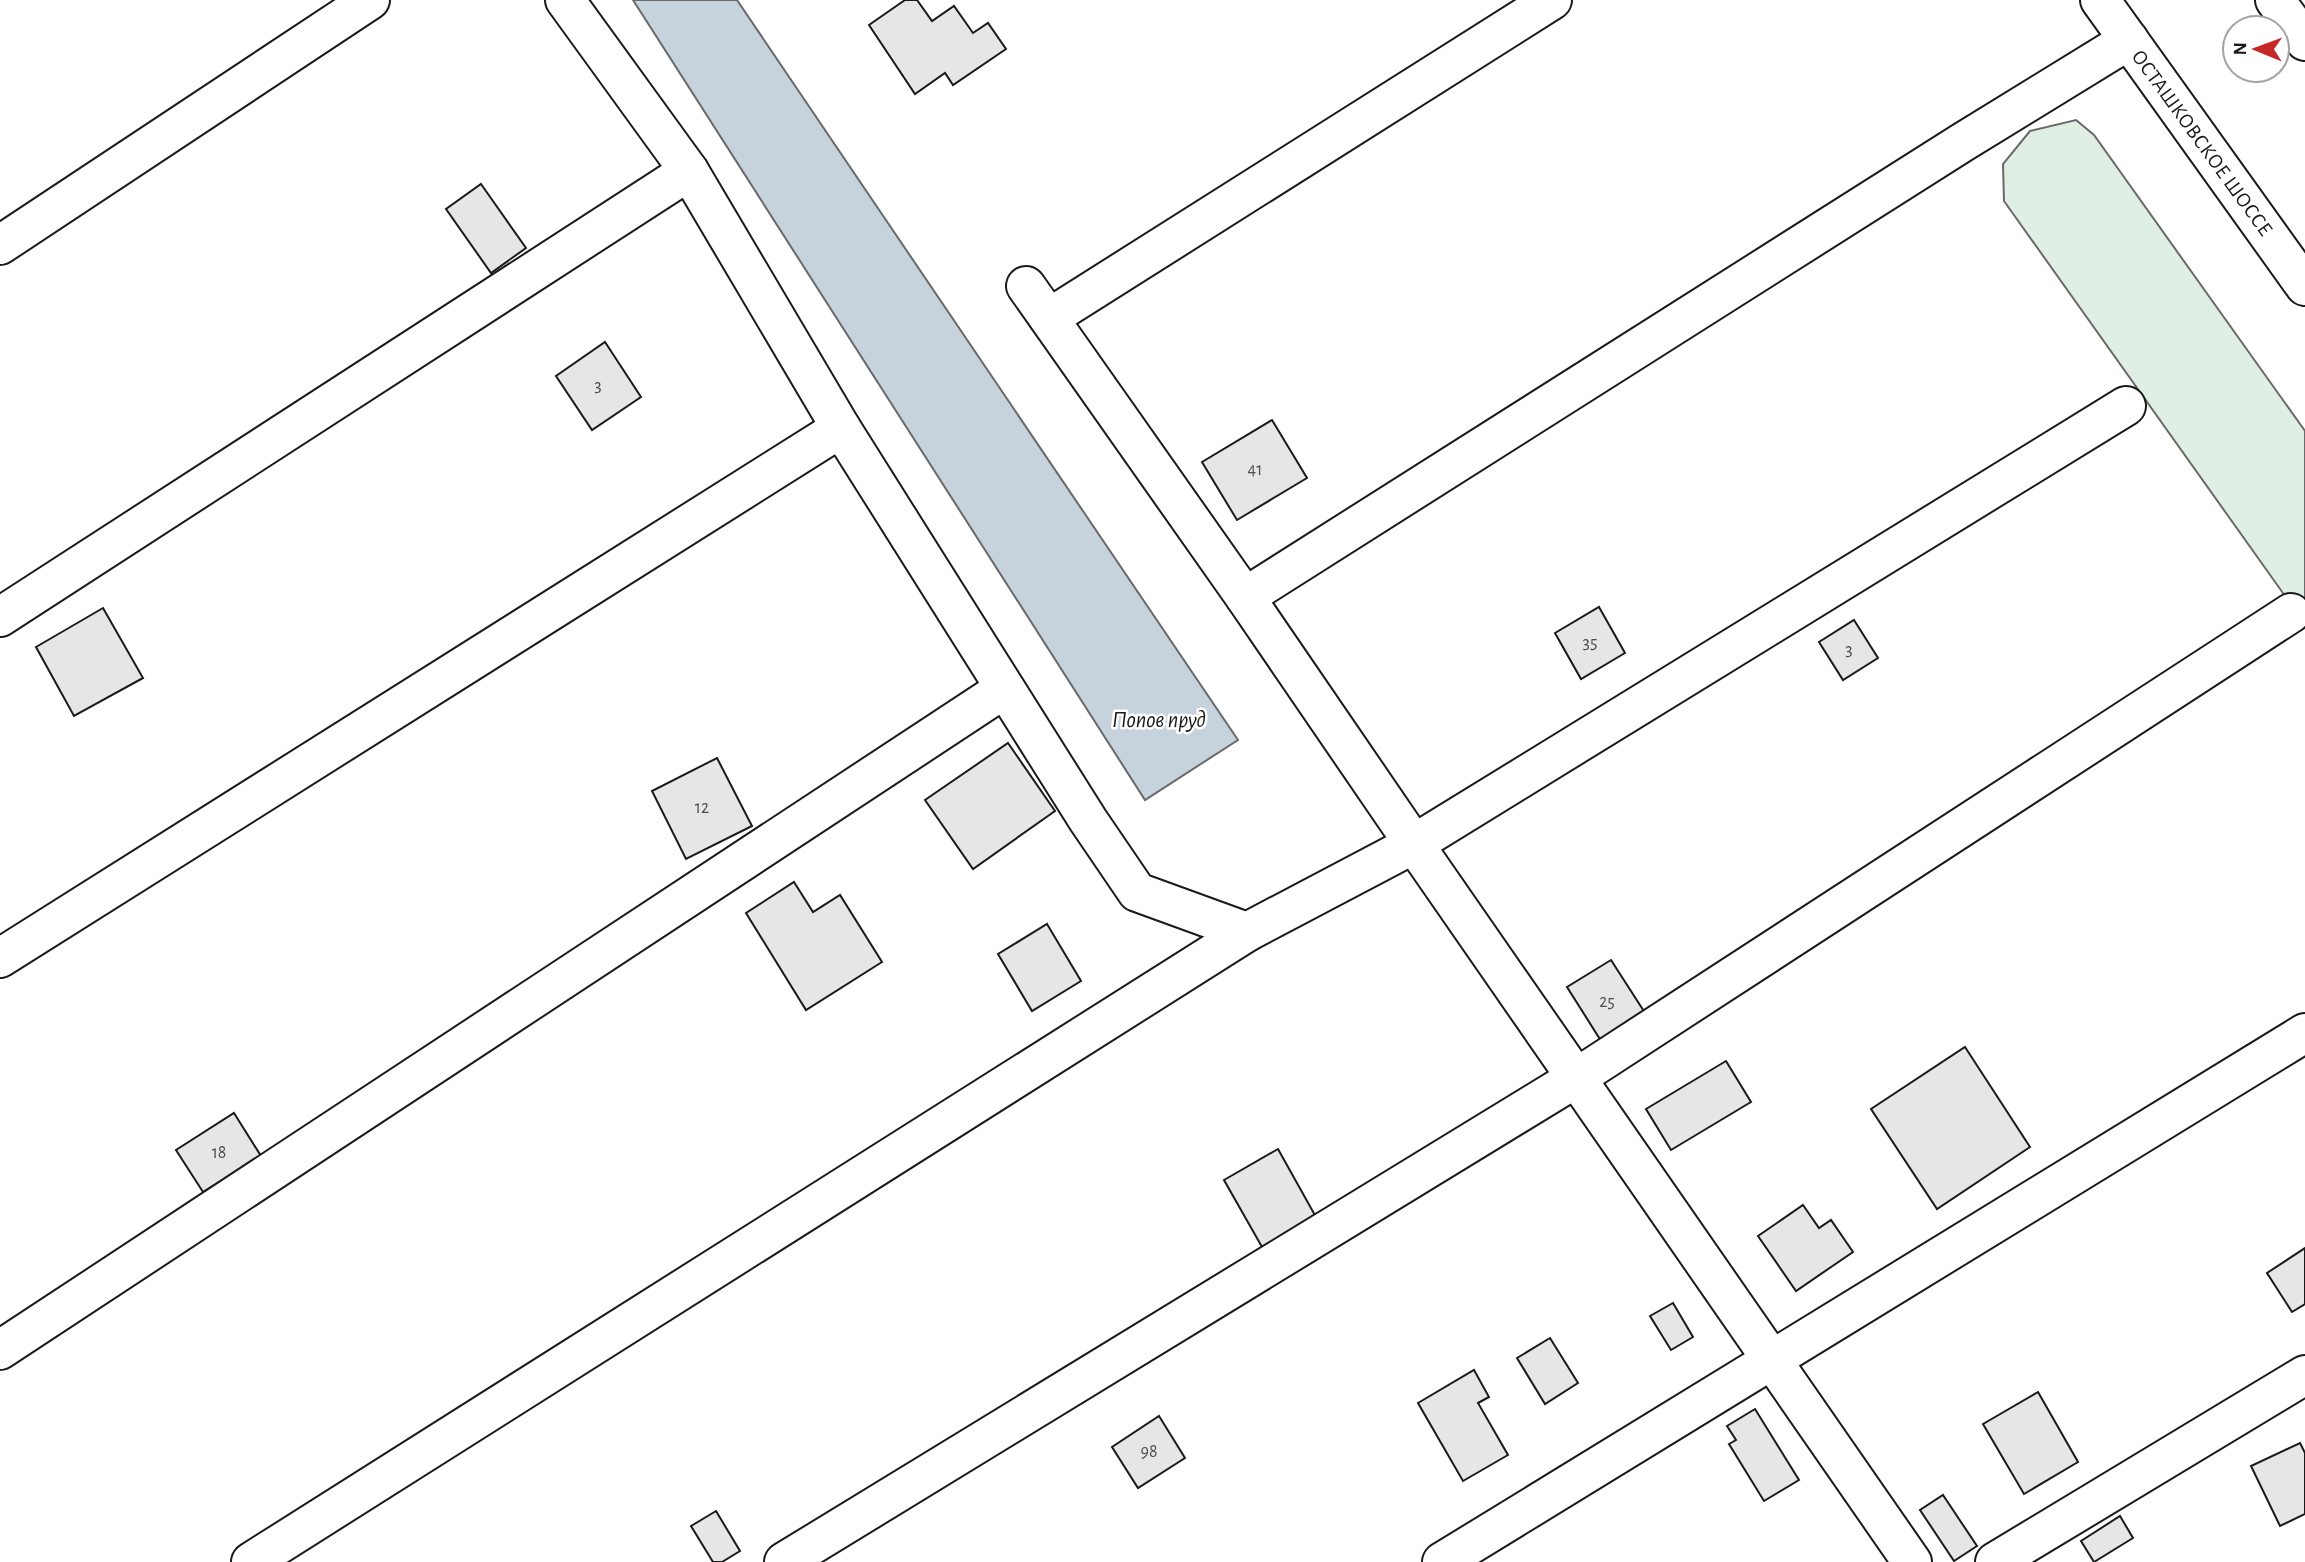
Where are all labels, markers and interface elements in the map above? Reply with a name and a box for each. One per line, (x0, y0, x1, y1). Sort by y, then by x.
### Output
north arrow (2221, 14, 2291, 84)
text: N (2231, 42, 2250, 56)
street label: ОСТАШКОВСКОЕ ШОССЕ (2128, 46, 2276, 240)
house number: 3 (594, 377, 602, 395)
house number: 41 (1248, 461, 1262, 479)
house number: 35 (1583, 634, 1597, 652)
house number: 3 (1845, 641, 1853, 659)
water label: Попов пруд (1112, 709, 1206, 732)
house number: 12 (695, 799, 709, 817)
house number: 25 (1599, 993, 1615, 1011)
house number: 18 (212, 1144, 226, 1162)
house number: 98 (1141, 1443, 1158, 1461)

